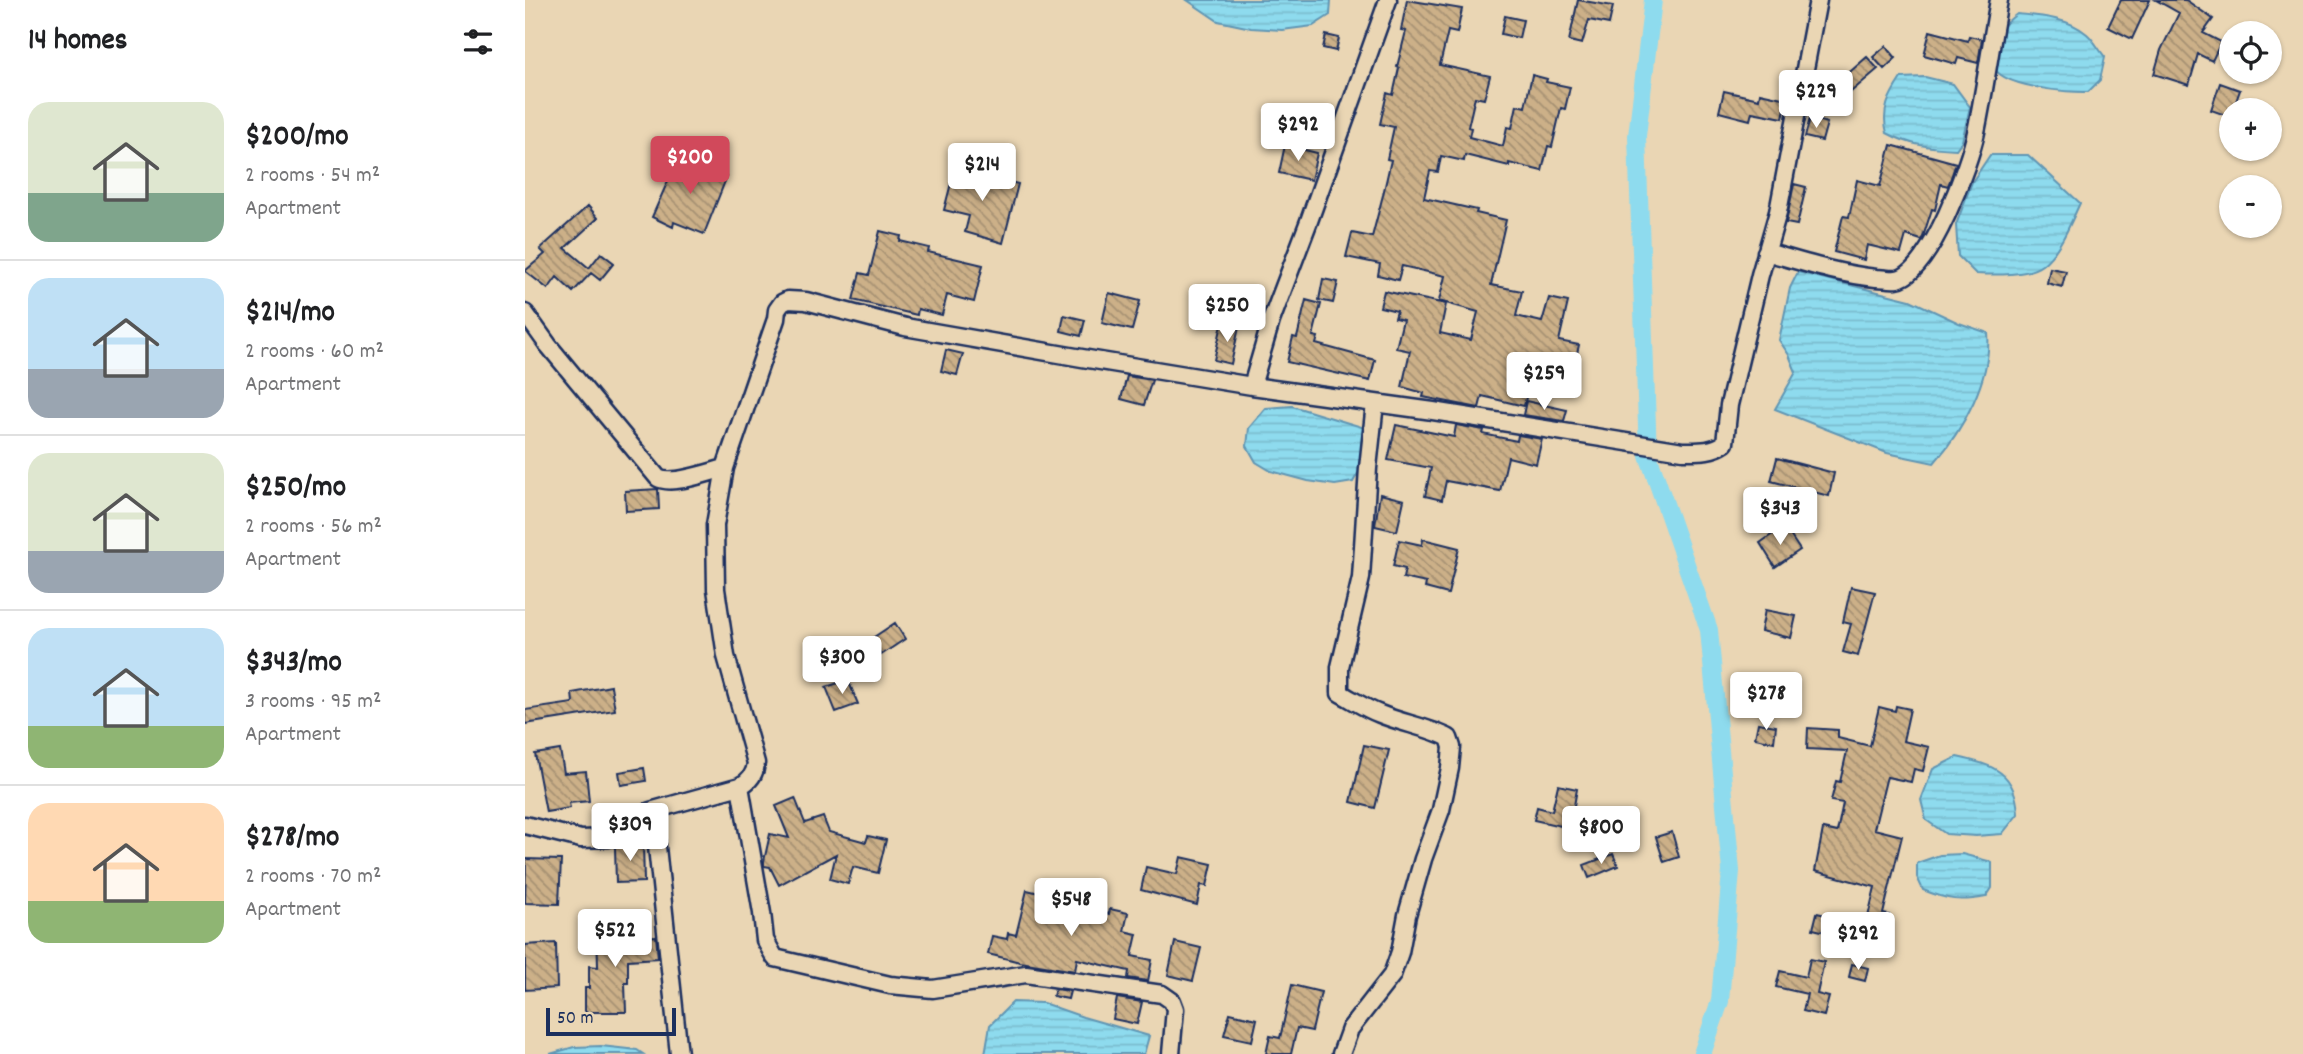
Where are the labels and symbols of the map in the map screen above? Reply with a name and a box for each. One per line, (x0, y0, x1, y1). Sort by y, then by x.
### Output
pin: $229 (1775, 71, 1857, 130)
pin: $292 (1257, 104, 1339, 163)
pin: $200 (649, 136, 731, 196)
pin: $214 (941, 144, 1023, 203)
pin: $250 (1186, 284, 1268, 344)
pin: $259 (1503, 352, 1585, 412)
pin: $343 (1739, 488, 1821, 547)
pin: $300 (801, 636, 883, 696)
pin: $278 (1725, 672, 1807, 732)
pin: $309 (589, 804, 671, 863)
pin: $800 (1560, 806, 1642, 866)
pin: $548 (1030, 878, 1112, 938)
pin: $522 (574, 909, 656, 969)
pin: $292 (1817, 912, 1899, 972)
scale bar (546, 1005, 675, 1037)

